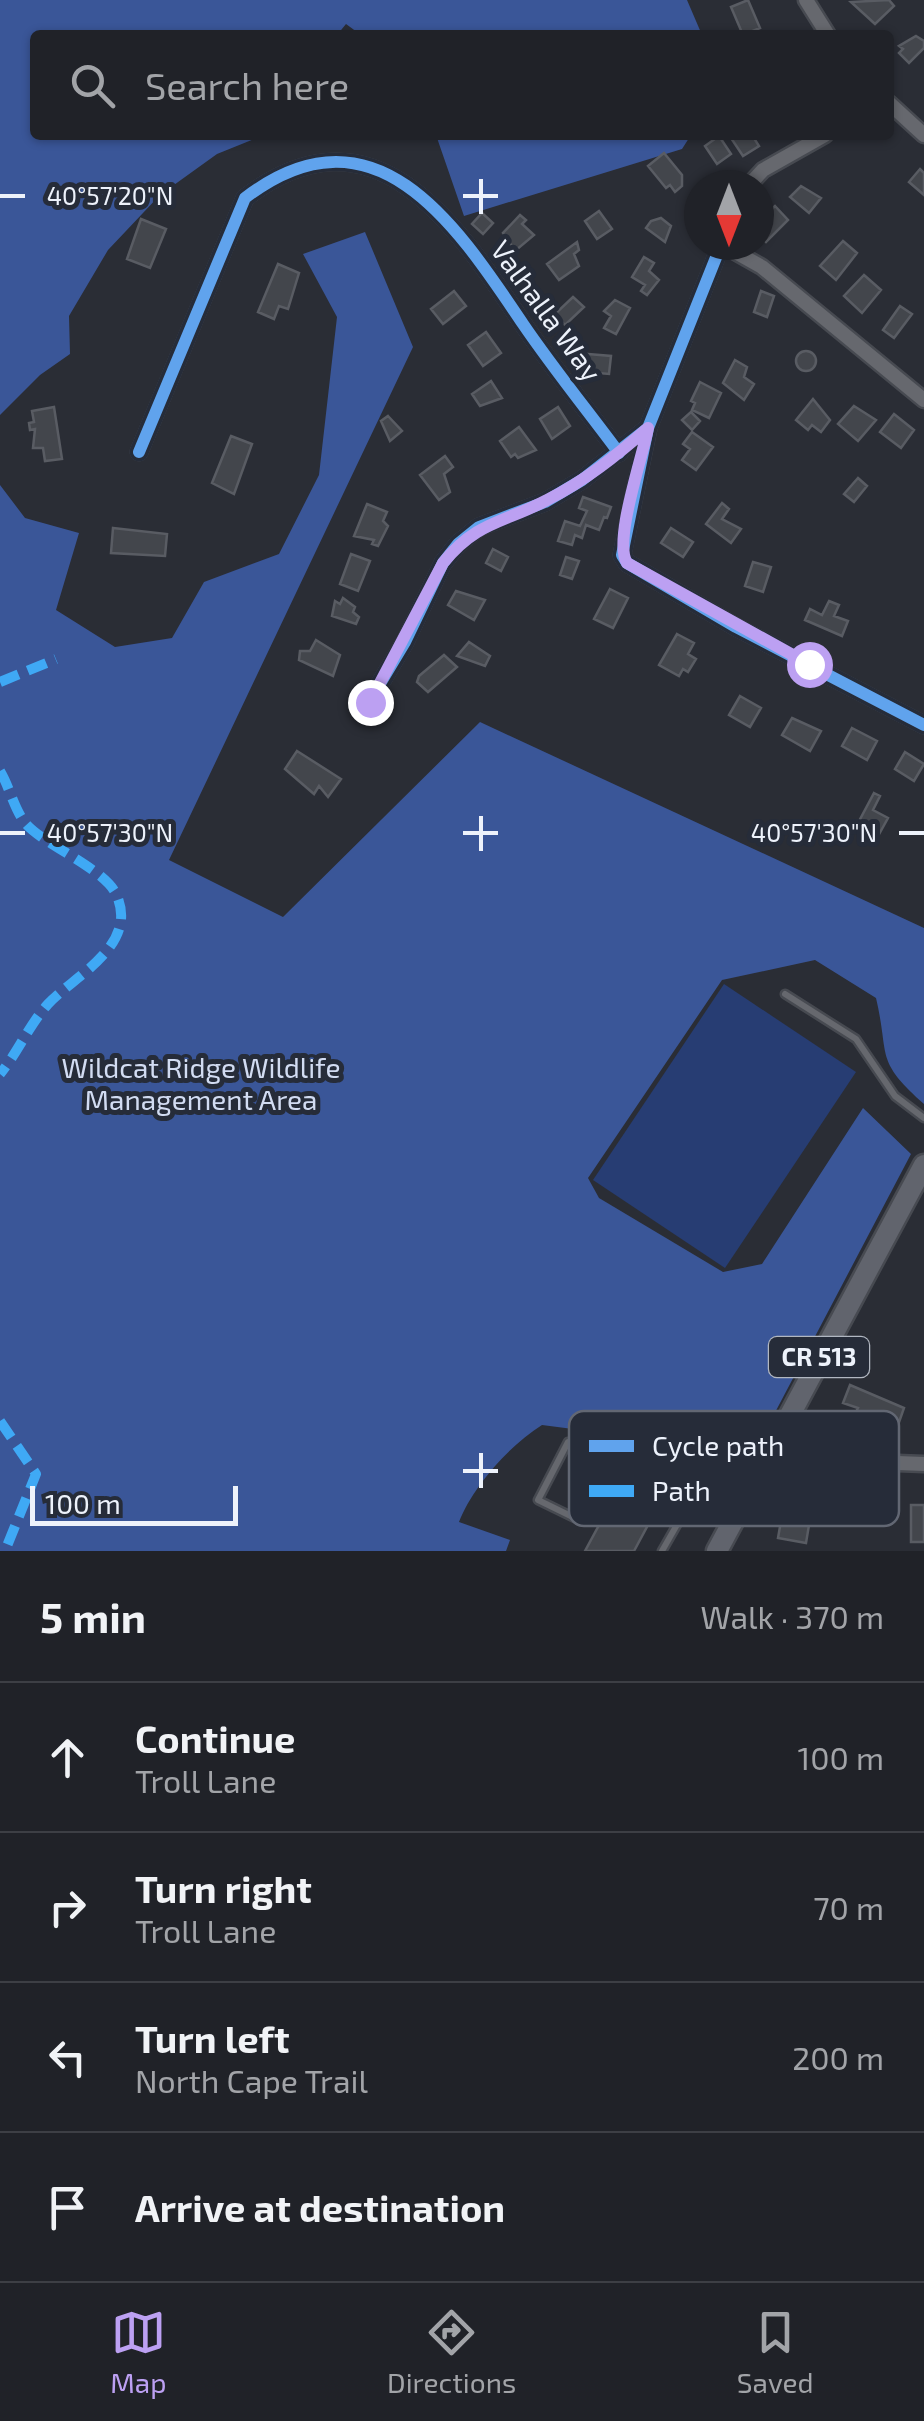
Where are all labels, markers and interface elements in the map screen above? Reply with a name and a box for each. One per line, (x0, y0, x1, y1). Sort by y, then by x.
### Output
search box (30, 30, 894, 140)
icon: search (65, 58, 120, 113)
text: Search here (145, 62, 349, 108)
north arrow (684, 170, 774, 260)
text: 40°57'20"N (47, 180, 173, 210)
street label: Valhalla Way (484, 233, 609, 388)
route start (787, 642, 833, 688)
route end (348, 680, 394, 726)
text: 40°57'30"N (47, 817, 173, 847)
text: 40°57'30"N (751, 817, 877, 847)
park label: Wildcat Ridge Wildlife Management Area (61, 1050, 341, 1116)
road number: CR 513 (769, 1337, 869, 1377)
legend (569, 1411, 899, 1526)
text: Cycle path (652, 1428, 784, 1462)
text: Path (652, 1473, 711, 1507)
scale bar (30, 1481, 238, 1526)
text: 100 m (45, 1486, 121, 1520)
text: 5 min (40, 1591, 146, 1641)
text: Walk · 370 m (701, 1597, 884, 1635)
text: Continue (135, 1715, 295, 1761)
icon: ahead (40, 1730, 95, 1785)
text: 100 m (798, 1738, 884, 1776)
text: Troll Lane (135, 1761, 276, 1799)
text: Turn right (135, 1865, 312, 1911)
icon: right (40, 1880, 95, 1935)
text: 70 m (813, 1888, 884, 1926)
text: Troll Lane (135, 1911, 276, 1949)
text: Turn left (135, 2015, 290, 2061)
icon: left (40, 2030, 95, 2085)
text: 200 m (792, 2038, 884, 2076)
text: North Cape Trail (135, 2061, 368, 2099)
icon: arrive (40, 2180, 95, 2235)
text: Arrive at destination (135, 2184, 505, 2230)
tab: Map (110, 2305, 166, 2399)
tab: Directions (387, 2305, 516, 2399)
tab: Saved (737, 2305, 814, 2399)

